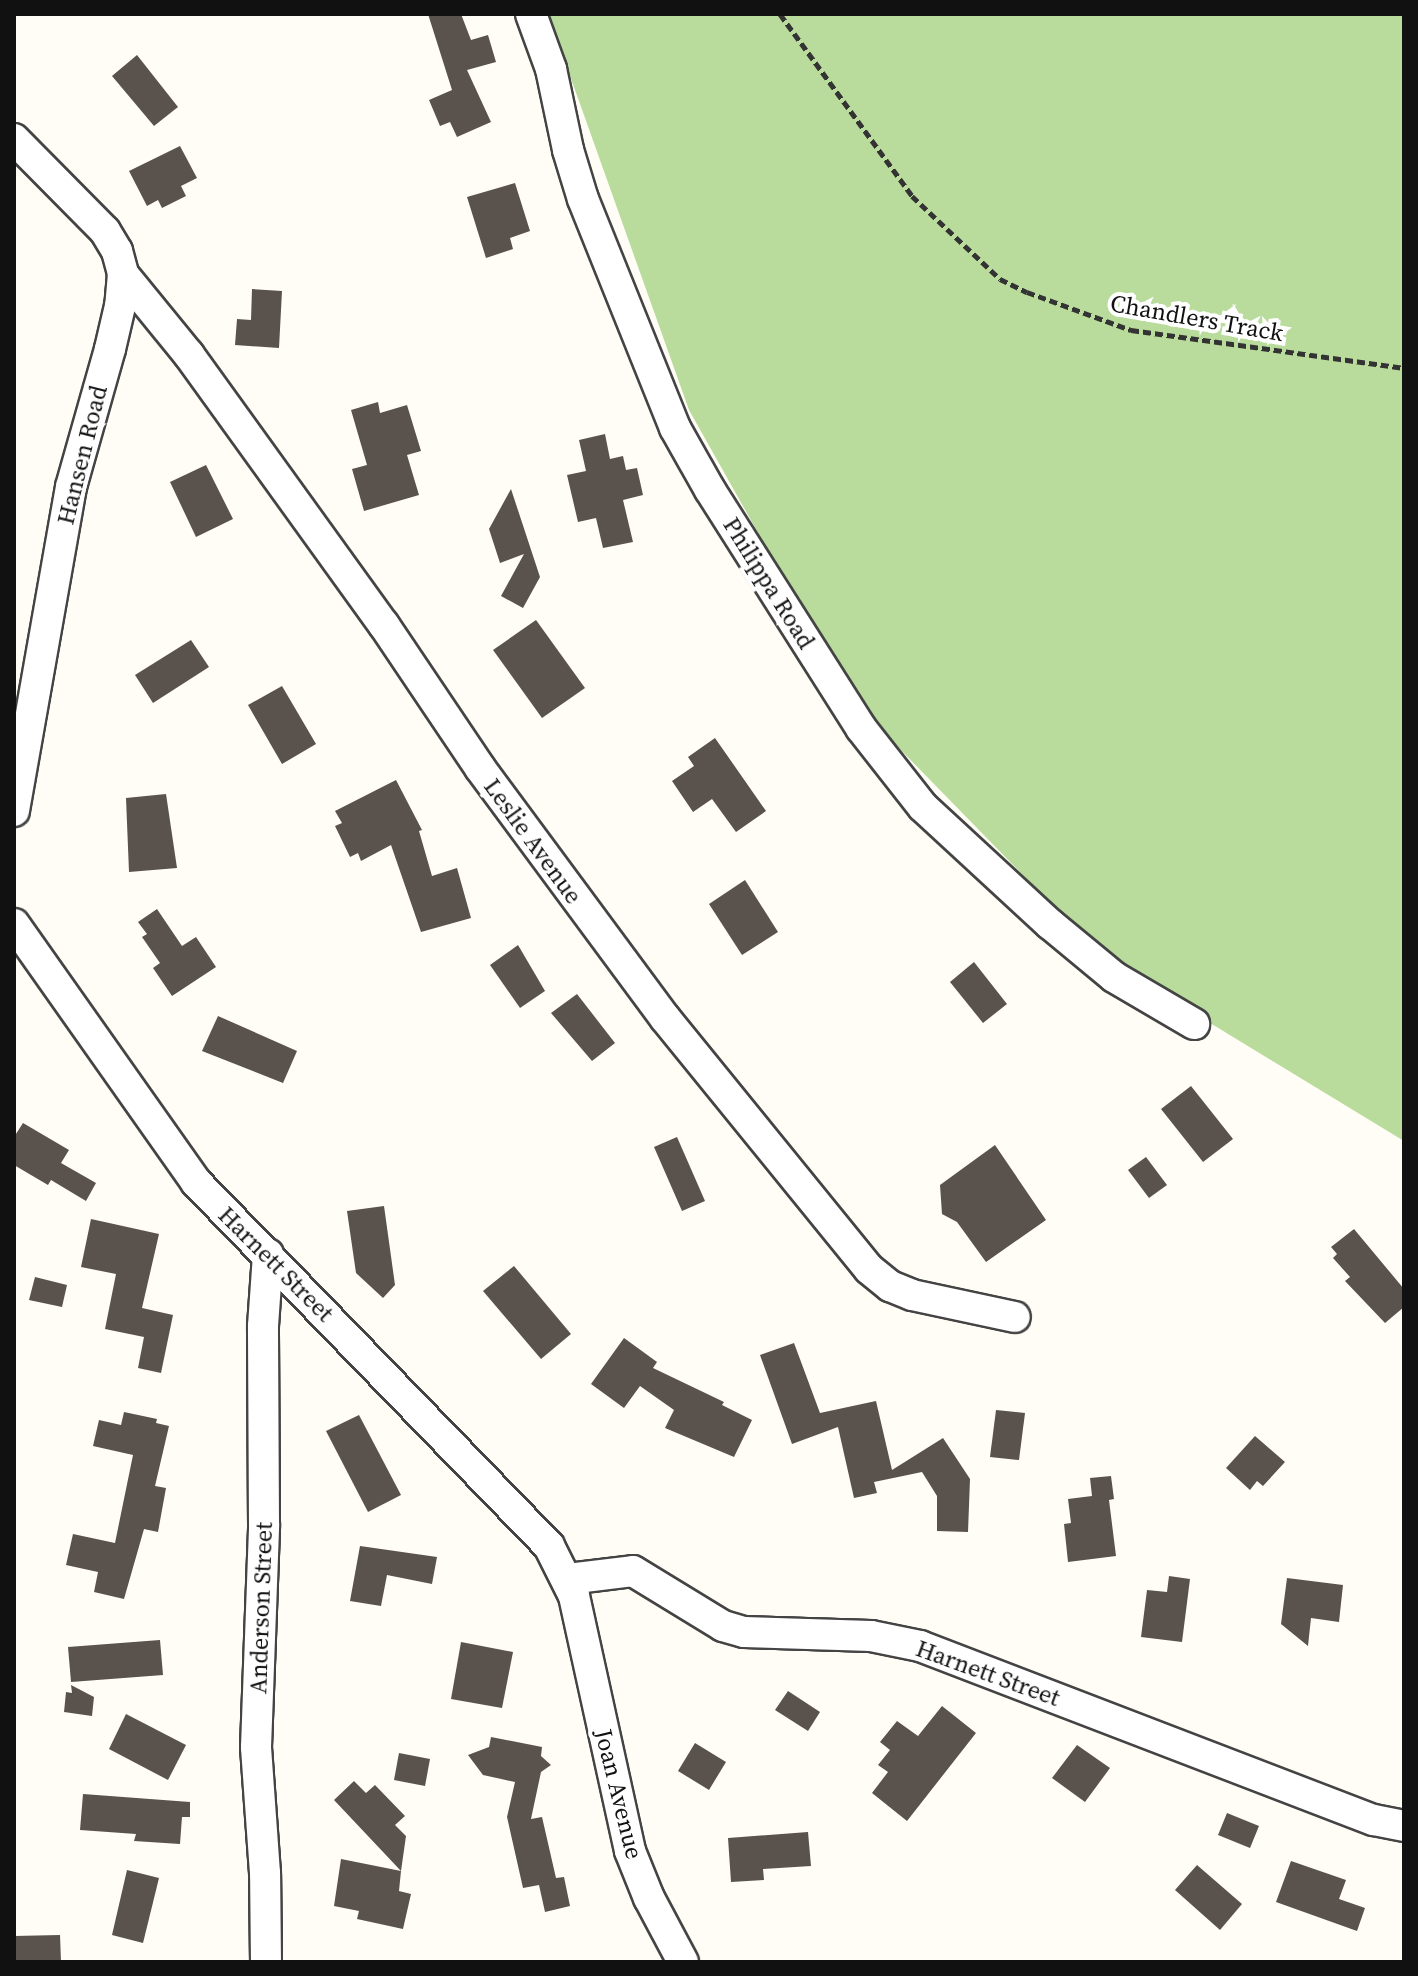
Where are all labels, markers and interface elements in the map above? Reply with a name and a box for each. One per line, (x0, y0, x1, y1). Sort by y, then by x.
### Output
street label: Chandlers Track (1108, 289, 1286, 347)
street label: Hansen Road (51, 383, 113, 527)
street label: Philippa Road (717, 512, 821, 654)
street label: Leslie Avenue (478, 773, 588, 909)
street label: Harnett Street (212, 1200, 340, 1328)
street label: Anderson Street (244, 1522, 278, 1694)
street label: Harnett Street (912, 1634, 1064, 1712)
street label: Joan Avenue (589, 1726, 649, 1862)

